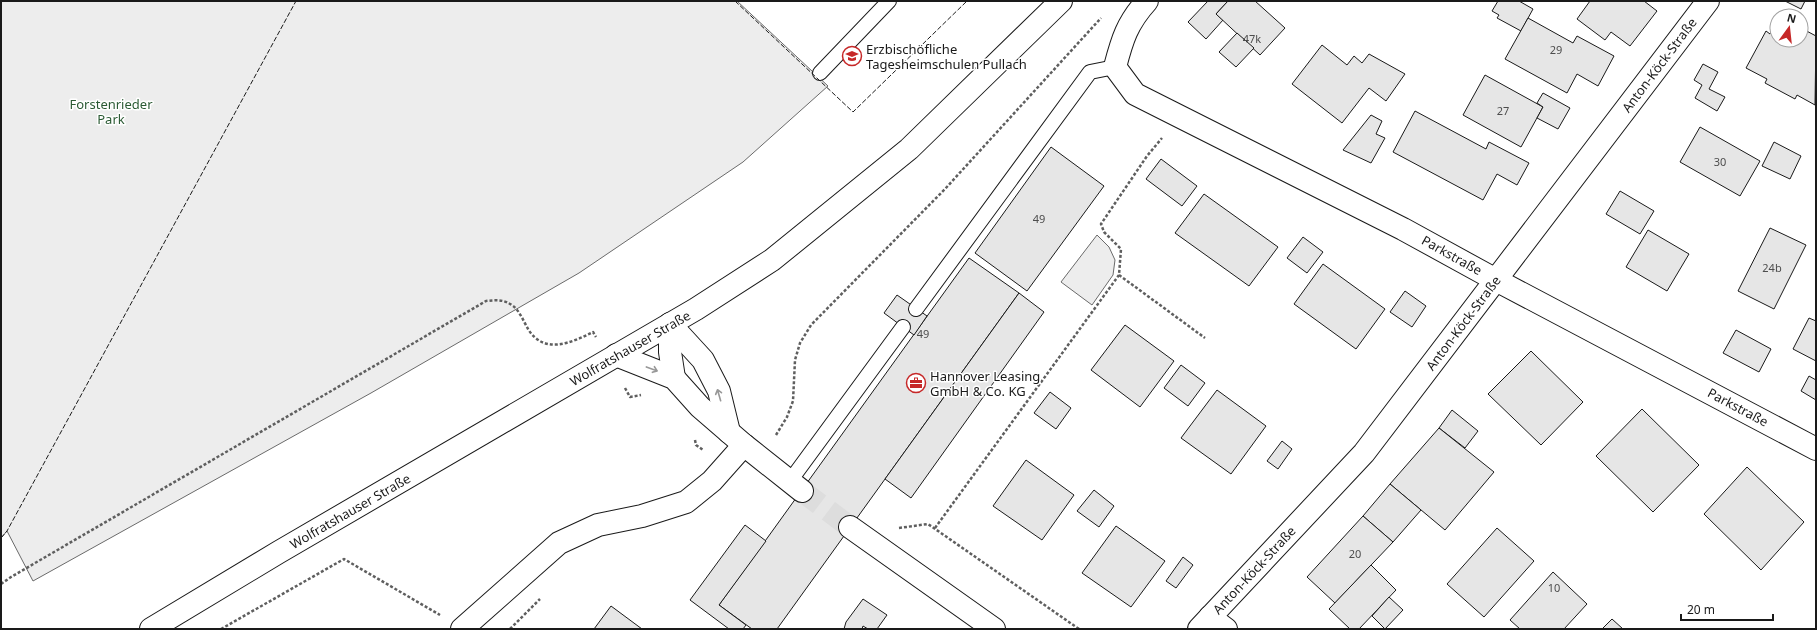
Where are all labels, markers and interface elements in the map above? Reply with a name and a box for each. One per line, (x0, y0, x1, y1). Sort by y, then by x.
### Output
north arrow (1769, 8, 1809, 48)
text: N (1785, 9, 1798, 26)
street label: Anton-Köck-Straße (1617, 14, 1701, 116)
house number: 47k (1243, 31, 1261, 46)
place label: Erzbischöfliche Tagesheimschulen Pullach (866, 40, 1027, 73)
house number: 29 (1550, 42, 1562, 57)
school or university icon: Erzbischöfliche Tagesheimschulen Pullach (841, 45, 863, 67)
park label: Forstenrieder Park (69, 95, 153, 128)
house number: 27 (1497, 103, 1509, 118)
house number: 30 (1714, 154, 1726, 169)
house number: 49 (1033, 211, 1045, 226)
street label: Parkstraße (1419, 231, 1485, 279)
house number: 24b (1762, 260, 1782, 275)
street label: Anton-Köck-Straße (1421, 272, 1505, 374)
street label: Wolfratshauser Straße (566, 306, 694, 390)
house number: 49 (917, 326, 929, 341)
one-way arrow (646, 366, 659, 373)
place label: Hannover Leasing GmbH & Co. KG (930, 367, 1040, 400)
office icon: Hannover Leasing GmbH & Co. KG (905, 372, 927, 394)
street label: Parkstraße (1704, 383, 1772, 431)
one-way arrow (715, 388, 723, 401)
street label: Wolfratshauser Straße (286, 469, 414, 553)
street label: Anton-Köck-Straße (1208, 522, 1300, 618)
house number: 20 (1349, 546, 1361, 561)
house number: 10 (1548, 580, 1560, 595)
scale bar (1681, 596, 1773, 622)
text: 20 m (1687, 601, 1715, 618)

